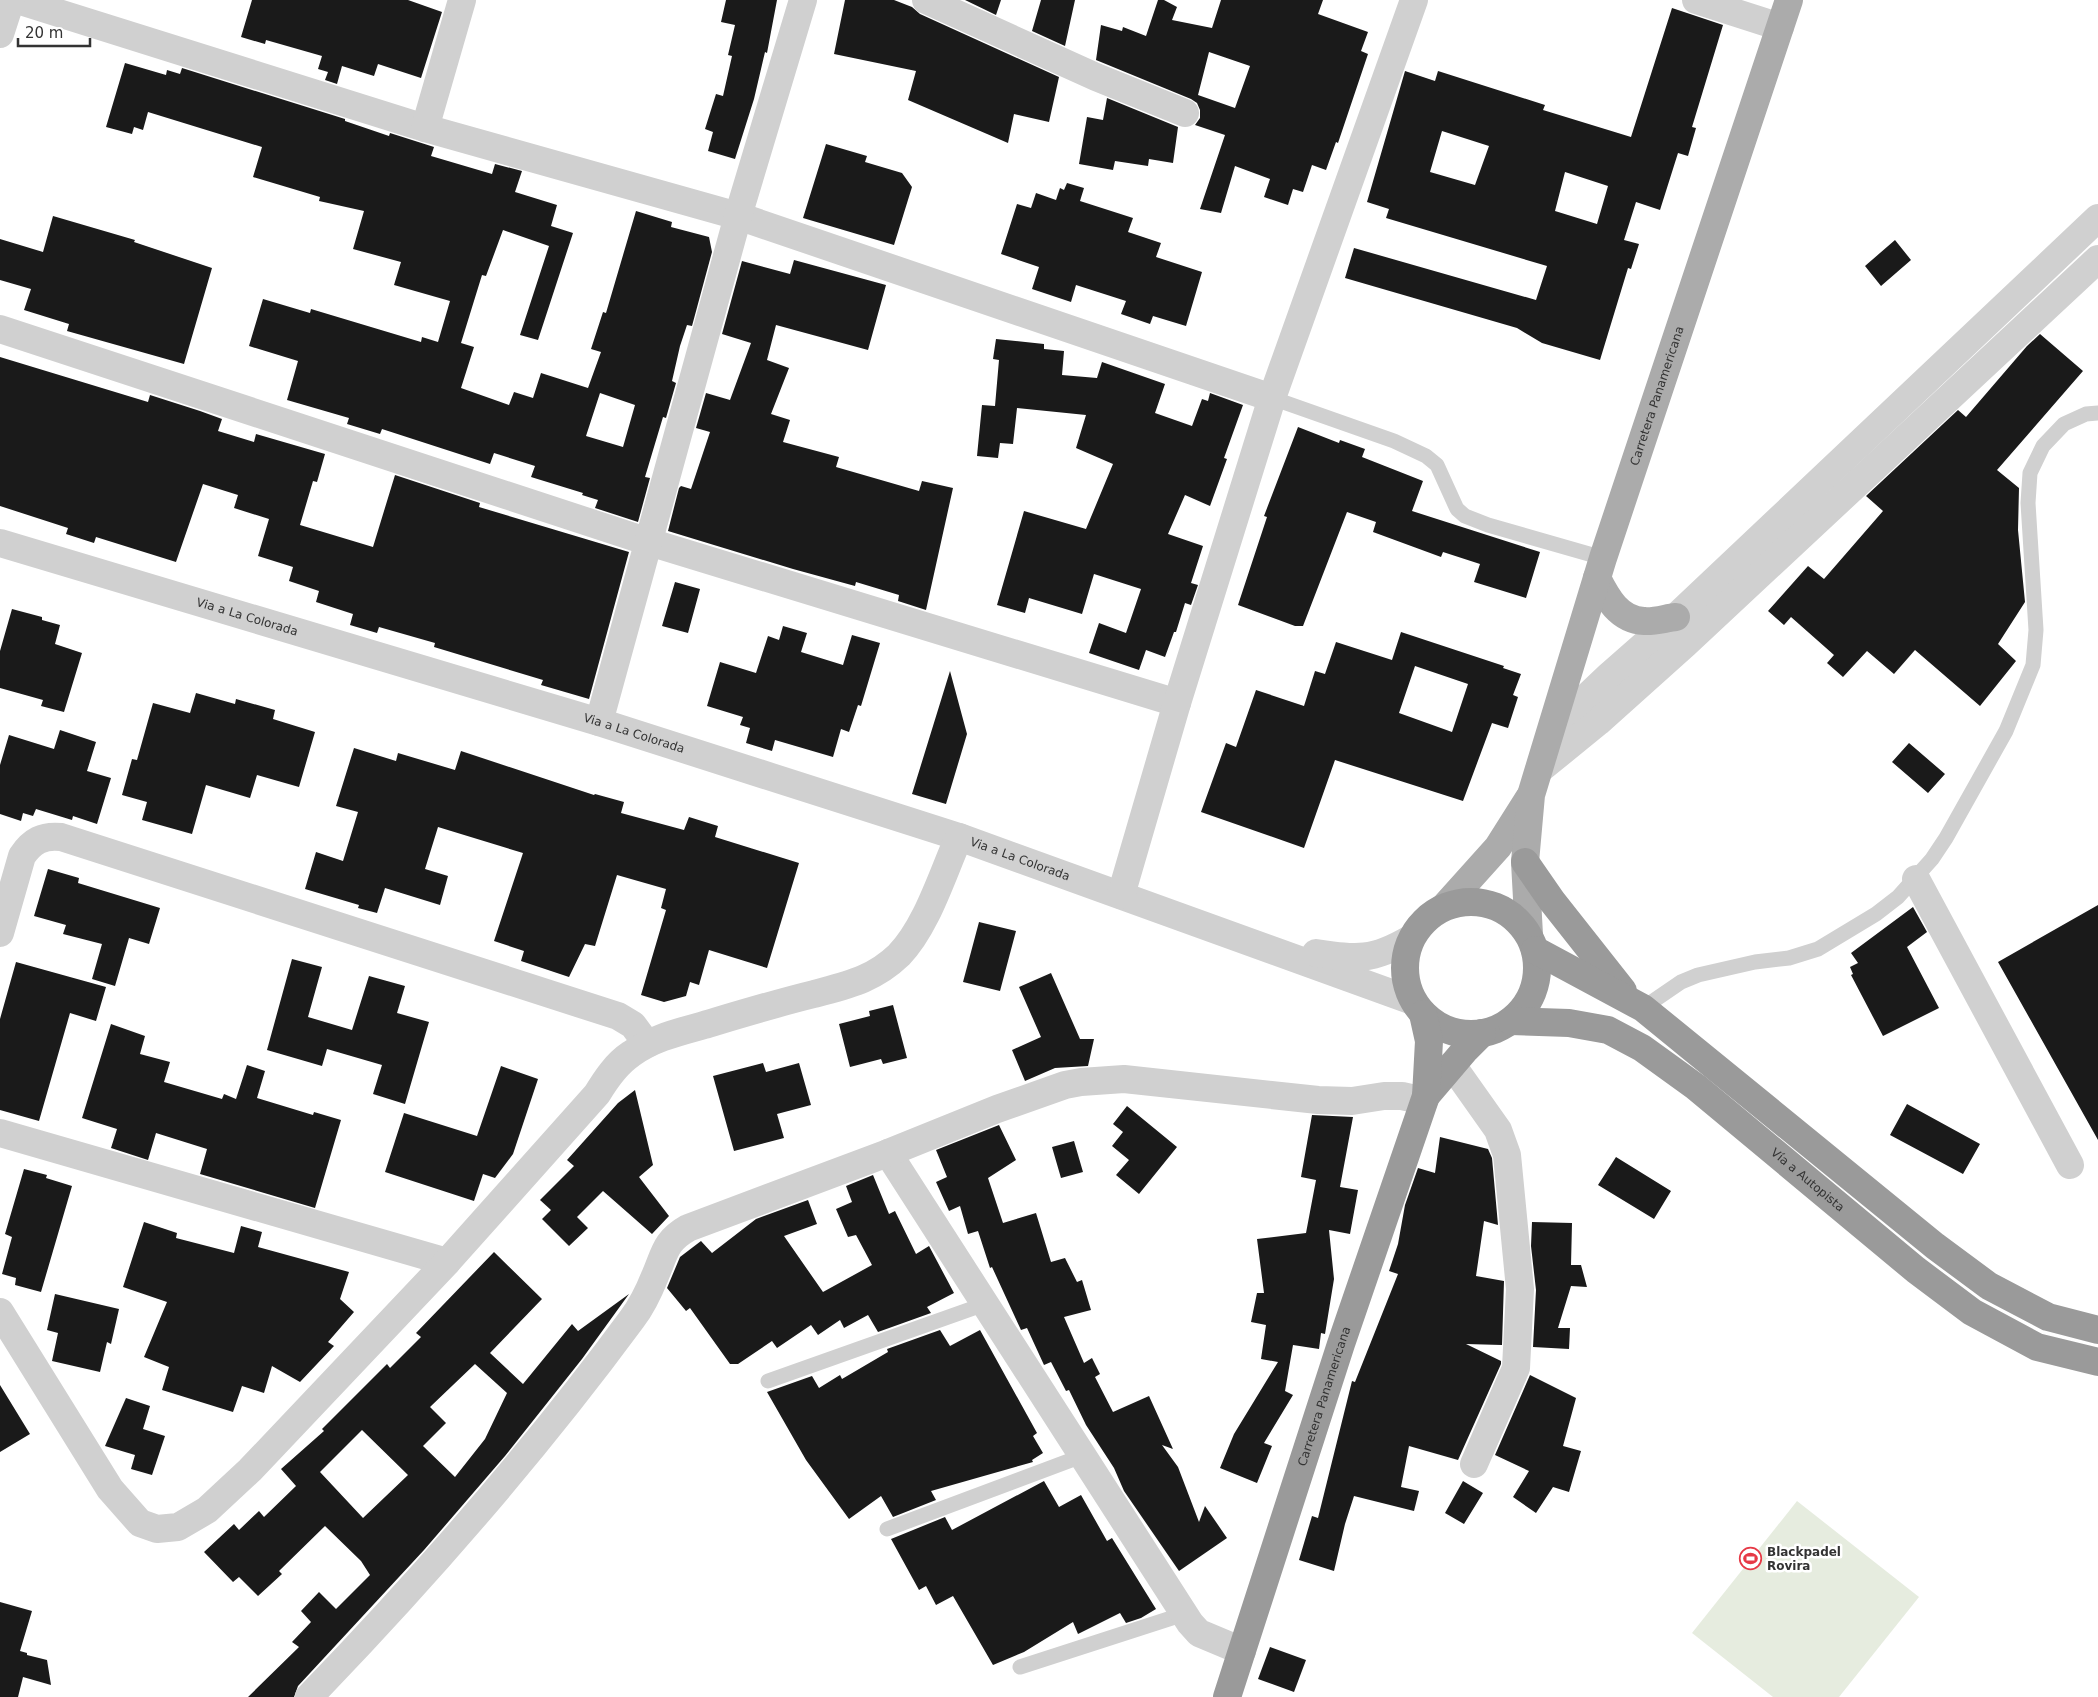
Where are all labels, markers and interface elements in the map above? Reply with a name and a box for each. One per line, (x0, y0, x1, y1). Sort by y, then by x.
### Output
scale bar (18, 15, 90, 47)
text: 20 m (25, 24, 63, 42)
street label: Carretera Panamericana (1627, 324, 1687, 467)
street label: Via a La Colorada (195, 595, 300, 639)
street label: Via a La Colorada (582, 711, 686, 756)
street label: Via a La Colorada (968, 835, 1072, 884)
street label: Vía a Autopista (1768, 1145, 1847, 1214)
street label: Carretera Panamericana (1295, 1325, 1353, 1468)
place label: Blackpadel Rovira (1767, 1545, 1841, 1573)
sports icon: Blackpadel Rovira (1739, 1547, 1763, 1571)

